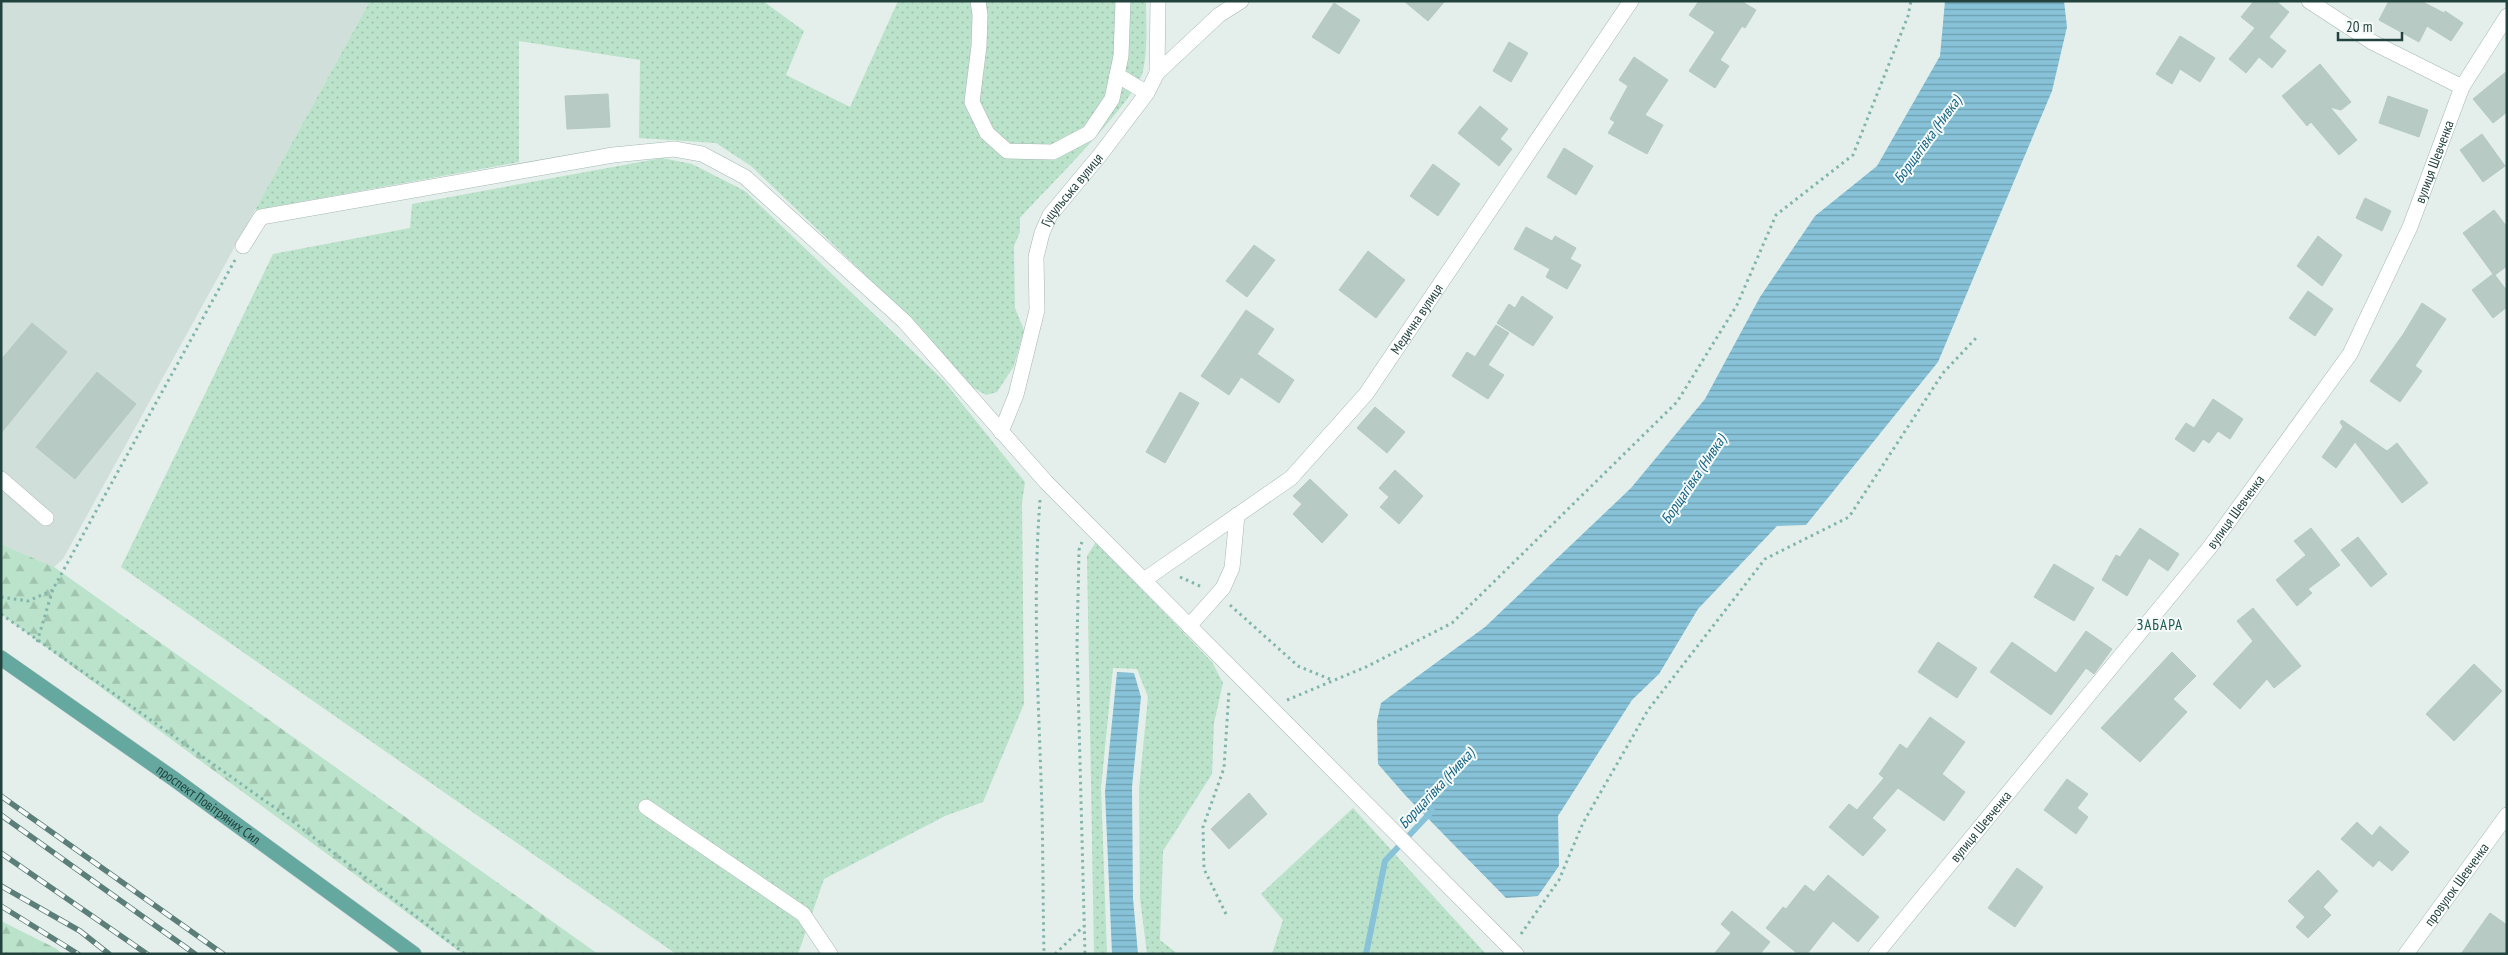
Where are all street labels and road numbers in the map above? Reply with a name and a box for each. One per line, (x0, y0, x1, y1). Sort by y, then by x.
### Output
street label: вулиця Шевченка (2411, 118, 2458, 206)
street label: Гуцульська вулиця (1037, 149, 1107, 229)
street label: Медична вулиця (1386, 280, 1447, 358)
street label: вулиця Шевченка (2203, 471, 2268, 552)
street label: проспект Повітряних Сил (153, 760, 264, 848)
street label: вулиця Шевченка (1946, 787, 2015, 866)
street label: провулок Шевченка (2420, 839, 2493, 930)

